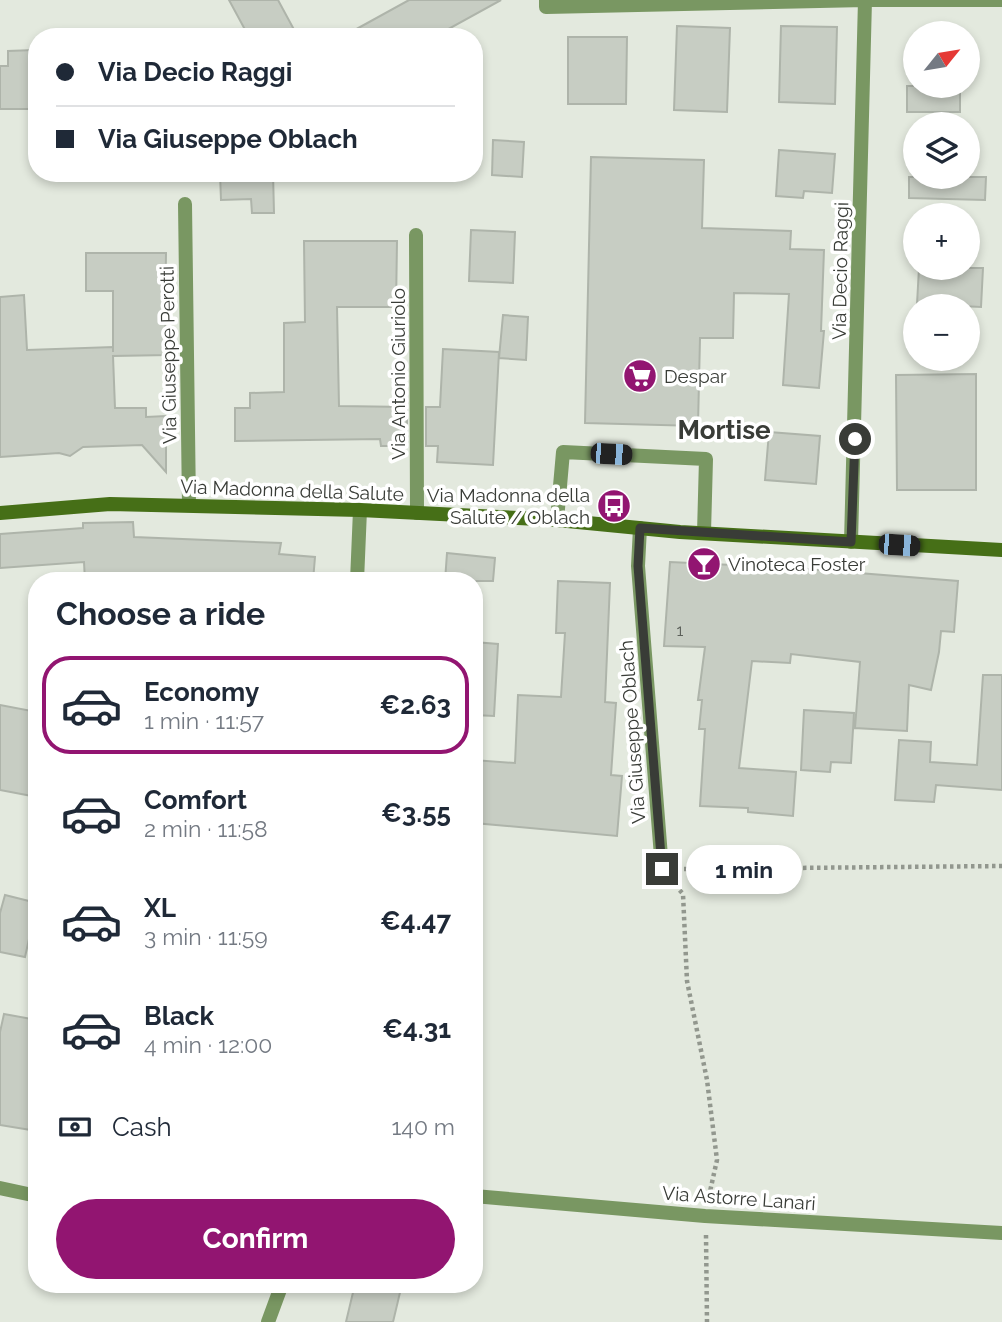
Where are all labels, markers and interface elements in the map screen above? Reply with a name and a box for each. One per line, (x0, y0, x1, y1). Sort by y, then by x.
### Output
north arrow (903, 21, 980, 98)
map controls (903, 21, 980, 371)
text: Via Decio Raggi (98, 57, 292, 87)
button: layers (903, 112, 980, 189)
text: Via Giuseppe Oblach (98, 124, 358, 154)
street label: Via Decio Raggi (828, 202, 852, 340)
button: + (903, 203, 980, 280)
street label: Via Giuseppe Perotti (155, 266, 181, 444)
street label: Via Antonio Giuriolo (387, 288, 409, 460)
button: − (903, 294, 980, 371)
supermarket icon: Despar (621, 357, 659, 395)
place label: Despar (664, 365, 727, 387)
district label: Mortise (677, 415, 771, 445)
route start (839, 423, 871, 455)
car (590, 442, 633, 466)
street label: Via Madonna della Salute (180, 475, 404, 505)
place label: Via Madonna della Salute / Oblach (427, 484, 590, 528)
bus stop icon: Via Madonna della Salute / Oblach (595, 487, 633, 525)
car (878, 533, 921, 557)
bar icon: Vinoteca Foster (685, 545, 723, 583)
place label: Vinoteca Foster (728, 553, 866, 575)
text: Choose a ride (56, 595, 265, 632)
house number: 1 (677, 621, 684, 640)
street label: Via Giuseppe Oblach (615, 639, 649, 825)
icon: car (60, 674, 123, 737)
text: Economy (144, 677, 259, 707)
text: €2.63 (380, 690, 451, 720)
text: 1 min · 11:57 (144, 707, 264, 734)
icon: car (60, 782, 123, 845)
text: Comfort (144, 785, 247, 815)
text: €3.55 (381, 798, 451, 828)
text: 2 min · 11:58 (144, 815, 268, 842)
callout: 1 min (686, 844, 802, 894)
route end (646, 853, 678, 885)
text: 1 min (715, 856, 773, 883)
icon: car (60, 890, 123, 953)
text: XL (144, 893, 176, 923)
text: €4.47 (380, 906, 451, 936)
text: 3 min · 11:59 (144, 923, 268, 950)
icon: car (60, 998, 123, 1061)
text: Black (144, 1001, 214, 1031)
text: €4.31 (382, 1014, 451, 1044)
text: 4 min · 12:00 (144, 1031, 272, 1058)
icon: cash (56, 1108, 94, 1146)
text: Cash (112, 1112, 172, 1142)
text: 140 m (392, 1113, 455, 1140)
street label: Via Astorre Lanari (662, 1182, 816, 1214)
button: Confirm (56, 1199, 455, 1279)

